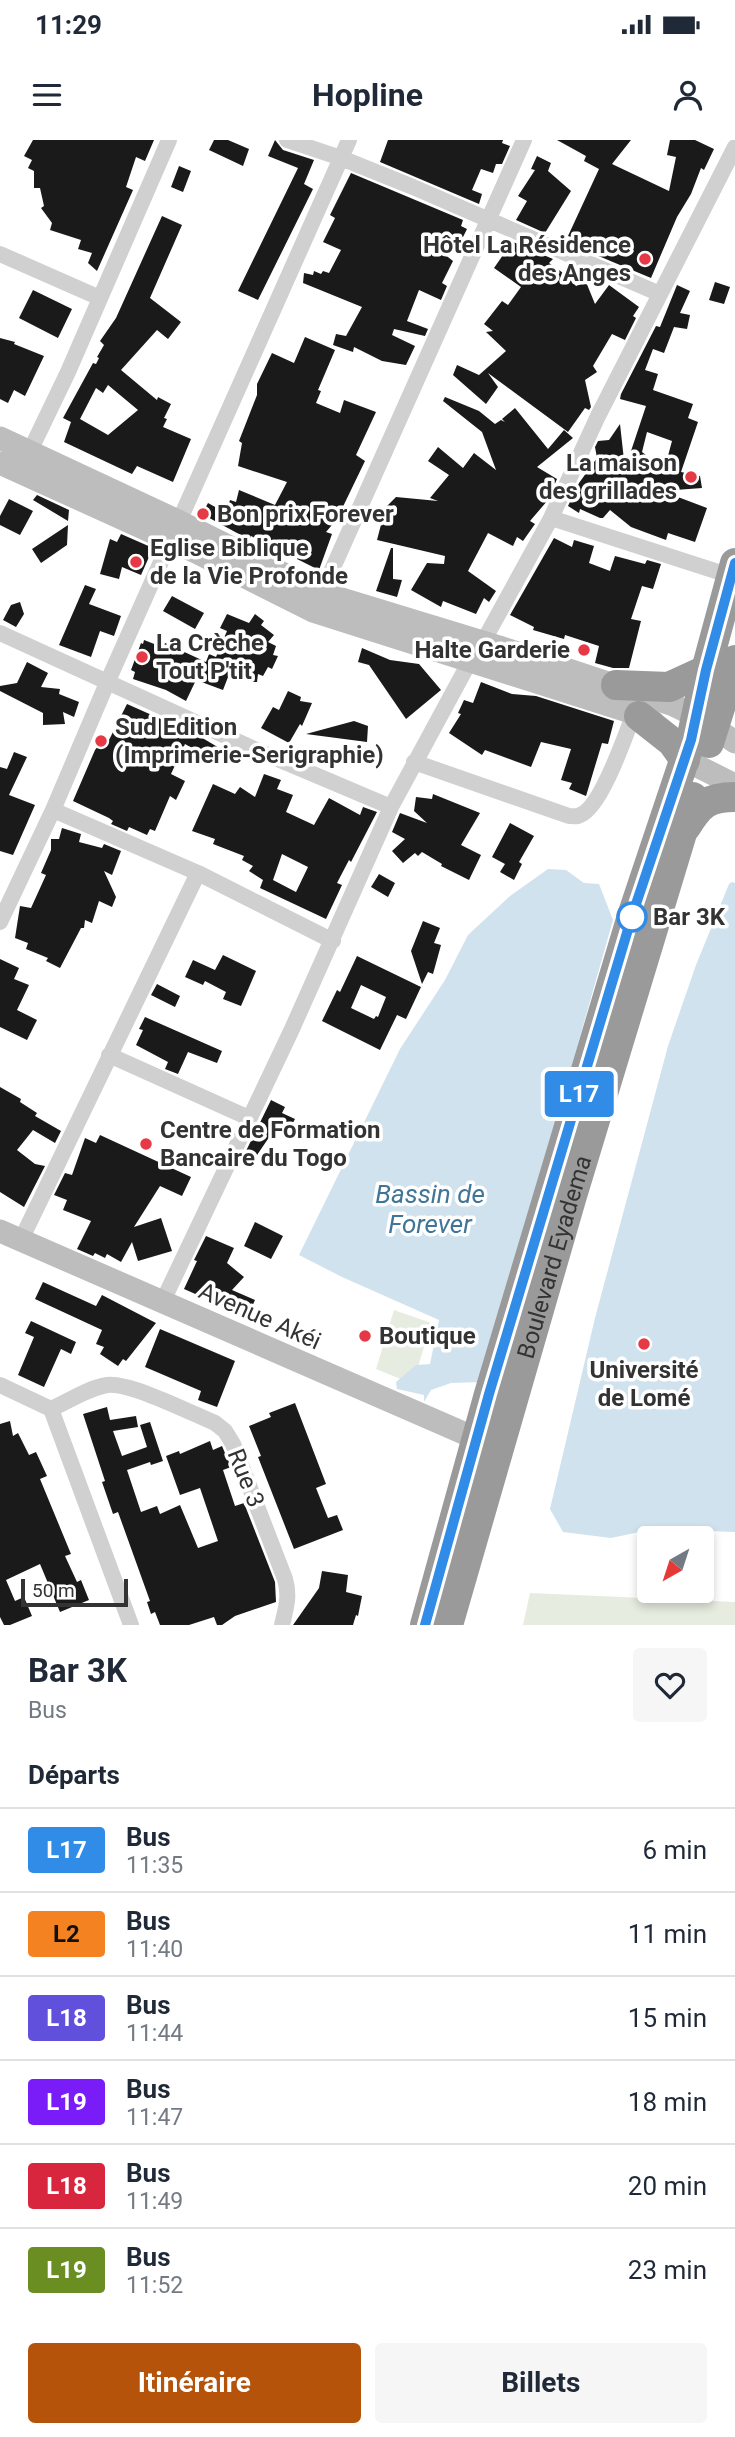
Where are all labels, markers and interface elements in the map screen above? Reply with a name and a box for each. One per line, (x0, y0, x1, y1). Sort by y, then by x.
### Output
text: 11:29 (35, 10, 102, 40)
icon: menu (28, 76, 66, 114)
text: Hopline (312, 76, 423, 114)
icon: person (669, 76, 707, 114)
place label: Hôtel La Résidence des Anges (423, 231, 631, 287)
marker: Hôtel La Résidence des Anges (637, 251, 653, 267)
place label: La maison des grillades (539, 449, 677, 505)
marker: La maison des grillades (683, 469, 699, 485)
place label: Bon prix Forever (217, 500, 394, 528)
marker: Bon prix Forever (195, 506, 211, 522)
place label: Eglise Biblique de la Vie Profonde (150, 534, 348, 590)
marker: Eglise Biblique de la Vie Profonde (128, 554, 144, 570)
place label: La Crèche Tout P'tit (156, 629, 264, 685)
place label: Halte Garderie (414, 636, 570, 664)
marker: Halte Garderie (576, 642, 592, 658)
marker: La Crèche Tout P'tit (134, 649, 150, 665)
place label: Sud Edition (Imprimerie-Serigraphie) (115, 713, 384, 769)
marker: Sud Edition (Imprimerie-Serigraphie) (93, 733, 109, 749)
marker: Bar 3K (617, 902, 647, 932)
place label: Bar 3K (653, 903, 726, 931)
line badge: L17 (539, 1071, 619, 1117)
text: L17 (559, 1080, 599, 1108)
place label: Centre de Formation Bancaire du Togo (160, 1116, 381, 1172)
marker: Centre de Formation Bancaire du Togo (138, 1136, 154, 1152)
street label: Boulevard Eyadema (512, 1152, 597, 1362)
water label: Bassin de Forever (375, 1179, 485, 1239)
street label: Avenue Akéi (195, 1277, 325, 1355)
place label: Boutique (379, 1322, 476, 1350)
marker: Boutique (357, 1328, 373, 1344)
marker: Université de Lomé (636, 1336, 652, 1352)
place label: Université de Lomé (589, 1356, 699, 1412)
street label: Rue 3 (222, 1445, 270, 1511)
north arrow (637, 1526, 714, 1603)
map controls (637, 1526, 714, 1603)
scale bar (21, 1576, 128, 1608)
text: 50 m (32, 1579, 75, 1602)
button: heart (633, 1648, 707, 1722)
text: Bar 3K (28, 1651, 127, 1690)
text: Bus (28, 1697, 67, 1724)
text: Départs (28, 1760, 120, 1790)
text: Bus (126, 1822, 171, 1852)
text: 6 min (642, 1835, 707, 1865)
text: L17 (46, 1836, 87, 1864)
text: 11:35 (126, 1852, 183, 1879)
text: Bus (126, 1906, 171, 1936)
text: 11 min (628, 1919, 707, 1949)
text: L2 (53, 1920, 80, 1948)
text: 11:40 (126, 1936, 183, 1963)
text: Bus (126, 1990, 171, 2020)
text: 15 min (628, 2003, 707, 2033)
text: L18 (46, 2004, 87, 2032)
text: 11:44 (126, 2020, 183, 2047)
text: Bus (126, 2074, 171, 2104)
text: 18 min (628, 2087, 707, 2117)
text: L19 (46, 2088, 87, 2116)
text: 11:47 (126, 2104, 183, 2131)
text: Bus (126, 2158, 171, 2188)
text: 20 min (628, 2171, 707, 2201)
text: L18 (46, 2172, 87, 2200)
text: 11:49 (126, 2188, 183, 2215)
text: Bus (126, 2242, 171, 2272)
text: 23 min (628, 2255, 707, 2285)
text: L19 (46, 2256, 87, 2284)
text: 11:52 (126, 2272, 183, 2299)
button: Itinéraire (28, 2343, 361, 2423)
button: Billets (375, 2343, 707, 2423)

